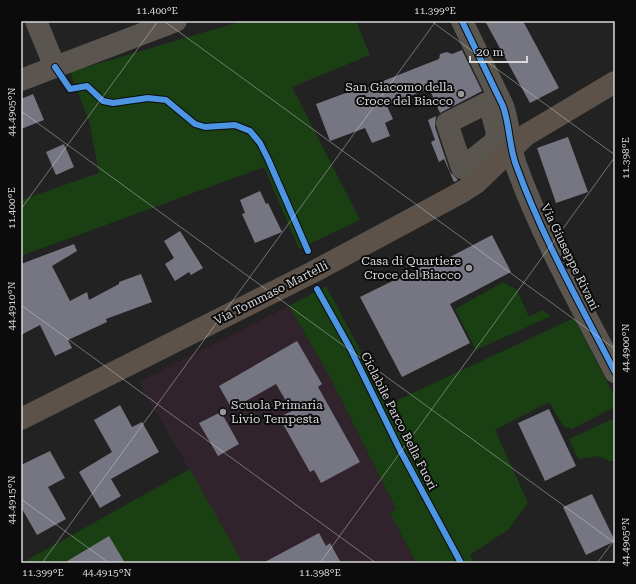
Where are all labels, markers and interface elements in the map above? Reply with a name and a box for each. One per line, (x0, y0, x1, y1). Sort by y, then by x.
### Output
text: 11.400°E (136, 5, 178, 16)
text: 11.399°E (414, 5, 456, 16)
scale bar (470, 38, 527, 64)
text: 20 m (476, 45, 503, 59)
place label: San Giacomo della Croce del Biacco (345, 80, 453, 108)
text: 44.4905°N (6, 87, 17, 137)
marker: San Giacomo della Croce del Biacco (456, 89, 466, 99)
text: 11.398°E (620, 137, 631, 179)
text: 11.400°E (6, 187, 17, 229)
street label: Via Giuseppe Rivani (538, 201, 602, 313)
place label: Casa di Quartiere Croce del Biacco (361, 254, 461, 282)
street label: Via Tommaso Martelli (212, 258, 330, 328)
marker: Casa di Quartiere Croce del Biacco (464, 263, 474, 273)
text: 44.4910°N (6, 281, 17, 331)
text: 44.4900°N (620, 323, 631, 373)
street label: Ciclabile Parco Bella Fuori (358, 350, 440, 492)
place label: Scuola Primaria Livio Tempesta (231, 398, 323, 426)
marker: Scuola Primaria Livio Tempesta (218, 407, 228, 417)
text: 44.4915°N (6, 475, 17, 525)
text: 44.4905°N (620, 517, 631, 567)
text: 11.399°E (22, 567, 64, 578)
text: 44.4915°N (82, 567, 132, 578)
text: 11.398°E (299, 567, 341, 578)

